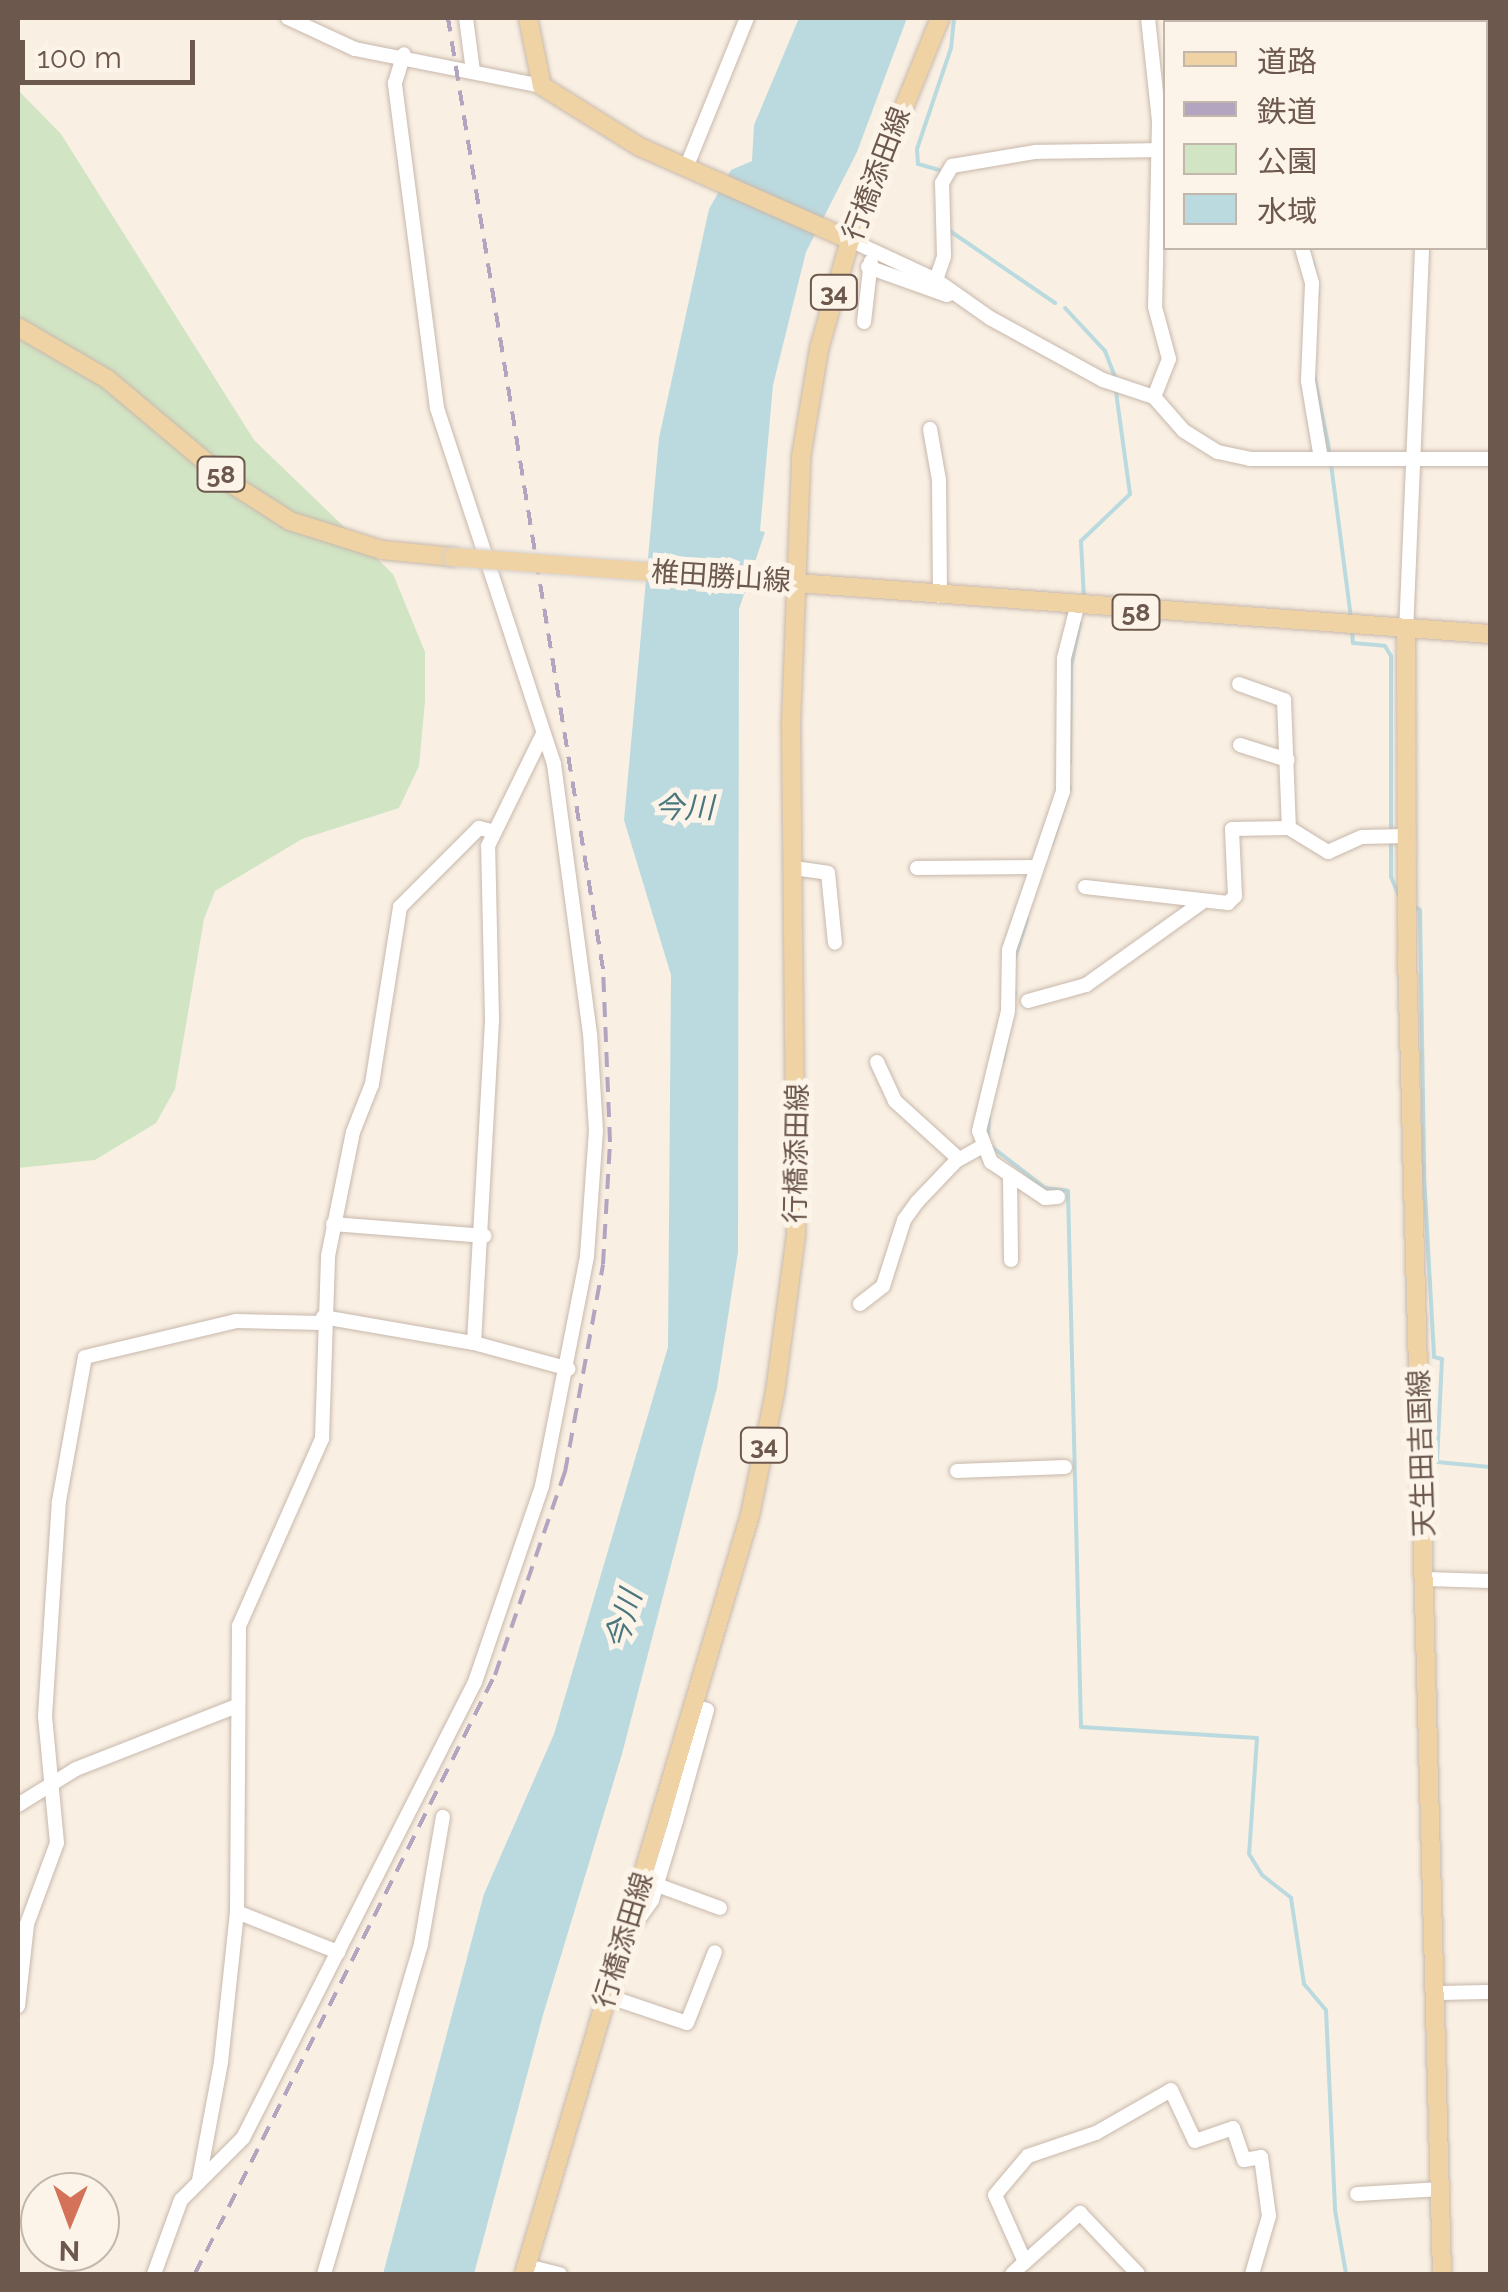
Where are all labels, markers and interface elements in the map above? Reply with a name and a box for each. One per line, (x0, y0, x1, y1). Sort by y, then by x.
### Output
scale bar (25, 20, 200, 82)
legend (1163, 20, 1488, 250)
text: 100 m (37, 40, 122, 75)
text: 道路 (1257, 44, 1317, 79)
text: 鉄道 (1257, 94, 1317, 129)
street label: 行橋添田線 (836, 103, 918, 245)
text: 公園 (1257, 144, 1317, 179)
text: 水域 (1257, 194, 1317, 229)
road number: 34 (809, 272, 859, 312)
road number: 58 (196, 454, 246, 494)
street label: 椎田勝山線 (650, 555, 792, 599)
road number: 58 (1111, 592, 1161, 632)
water label: 今川 (654, 790, 714, 826)
street label: 行橋添田線 (779, 1083, 815, 1223)
street label: 天生田吉国線 (1402, 1368, 1442, 1538)
road number: 34 (739, 1425, 789, 1465)
water label: 今川 (598, 1586, 650, 1654)
street label: 行橋添田線 (587, 1868, 661, 2012)
north arrow (20, 2172, 120, 2272)
text: N (59, 2234, 80, 2267)

